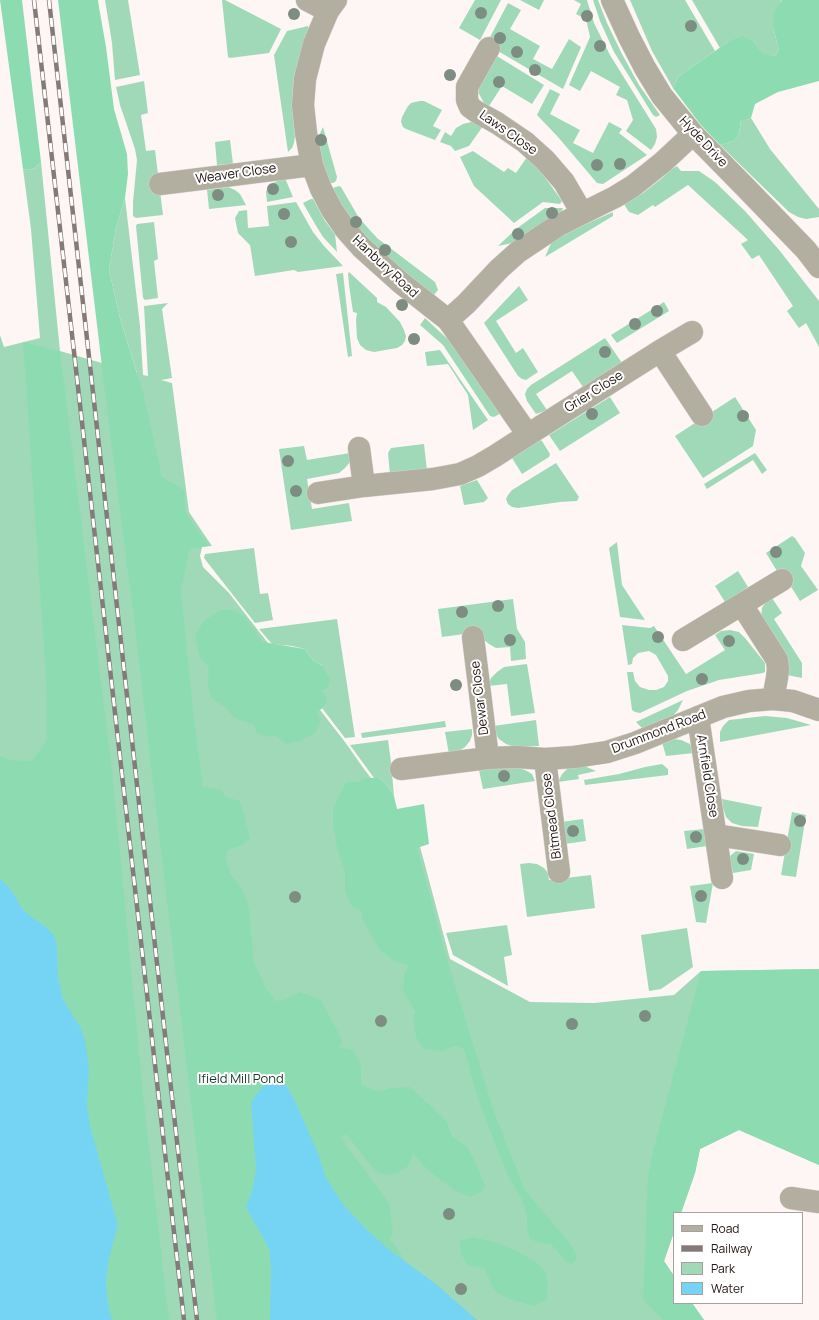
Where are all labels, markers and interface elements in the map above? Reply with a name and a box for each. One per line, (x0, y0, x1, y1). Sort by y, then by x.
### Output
street label: Laws Close (476, 107, 540, 159)
street label: Hyde Drive (676, 113, 730, 171)
street label: Weaver Close (195, 161, 277, 187)
street label: Hanbury Road (349, 233, 421, 301)
street label: Grier Close (562, 368, 626, 416)
street label: Dewar Close (468, 660, 492, 736)
street label: Drummond Road (610, 707, 708, 757)
street label: Arnfield Close (693, 733, 721, 819)
street label: Bitmead Close (539, 772, 565, 860)
park label: Ifield Mill Pond (198, 1071, 284, 1087)
legend (673, 1212, 803, 1304)
text: Road (711, 1220, 739, 1237)
text: Railway (711, 1240, 752, 1257)
text: Park (711, 1260, 735, 1277)
text: Water (711, 1280, 744, 1297)

